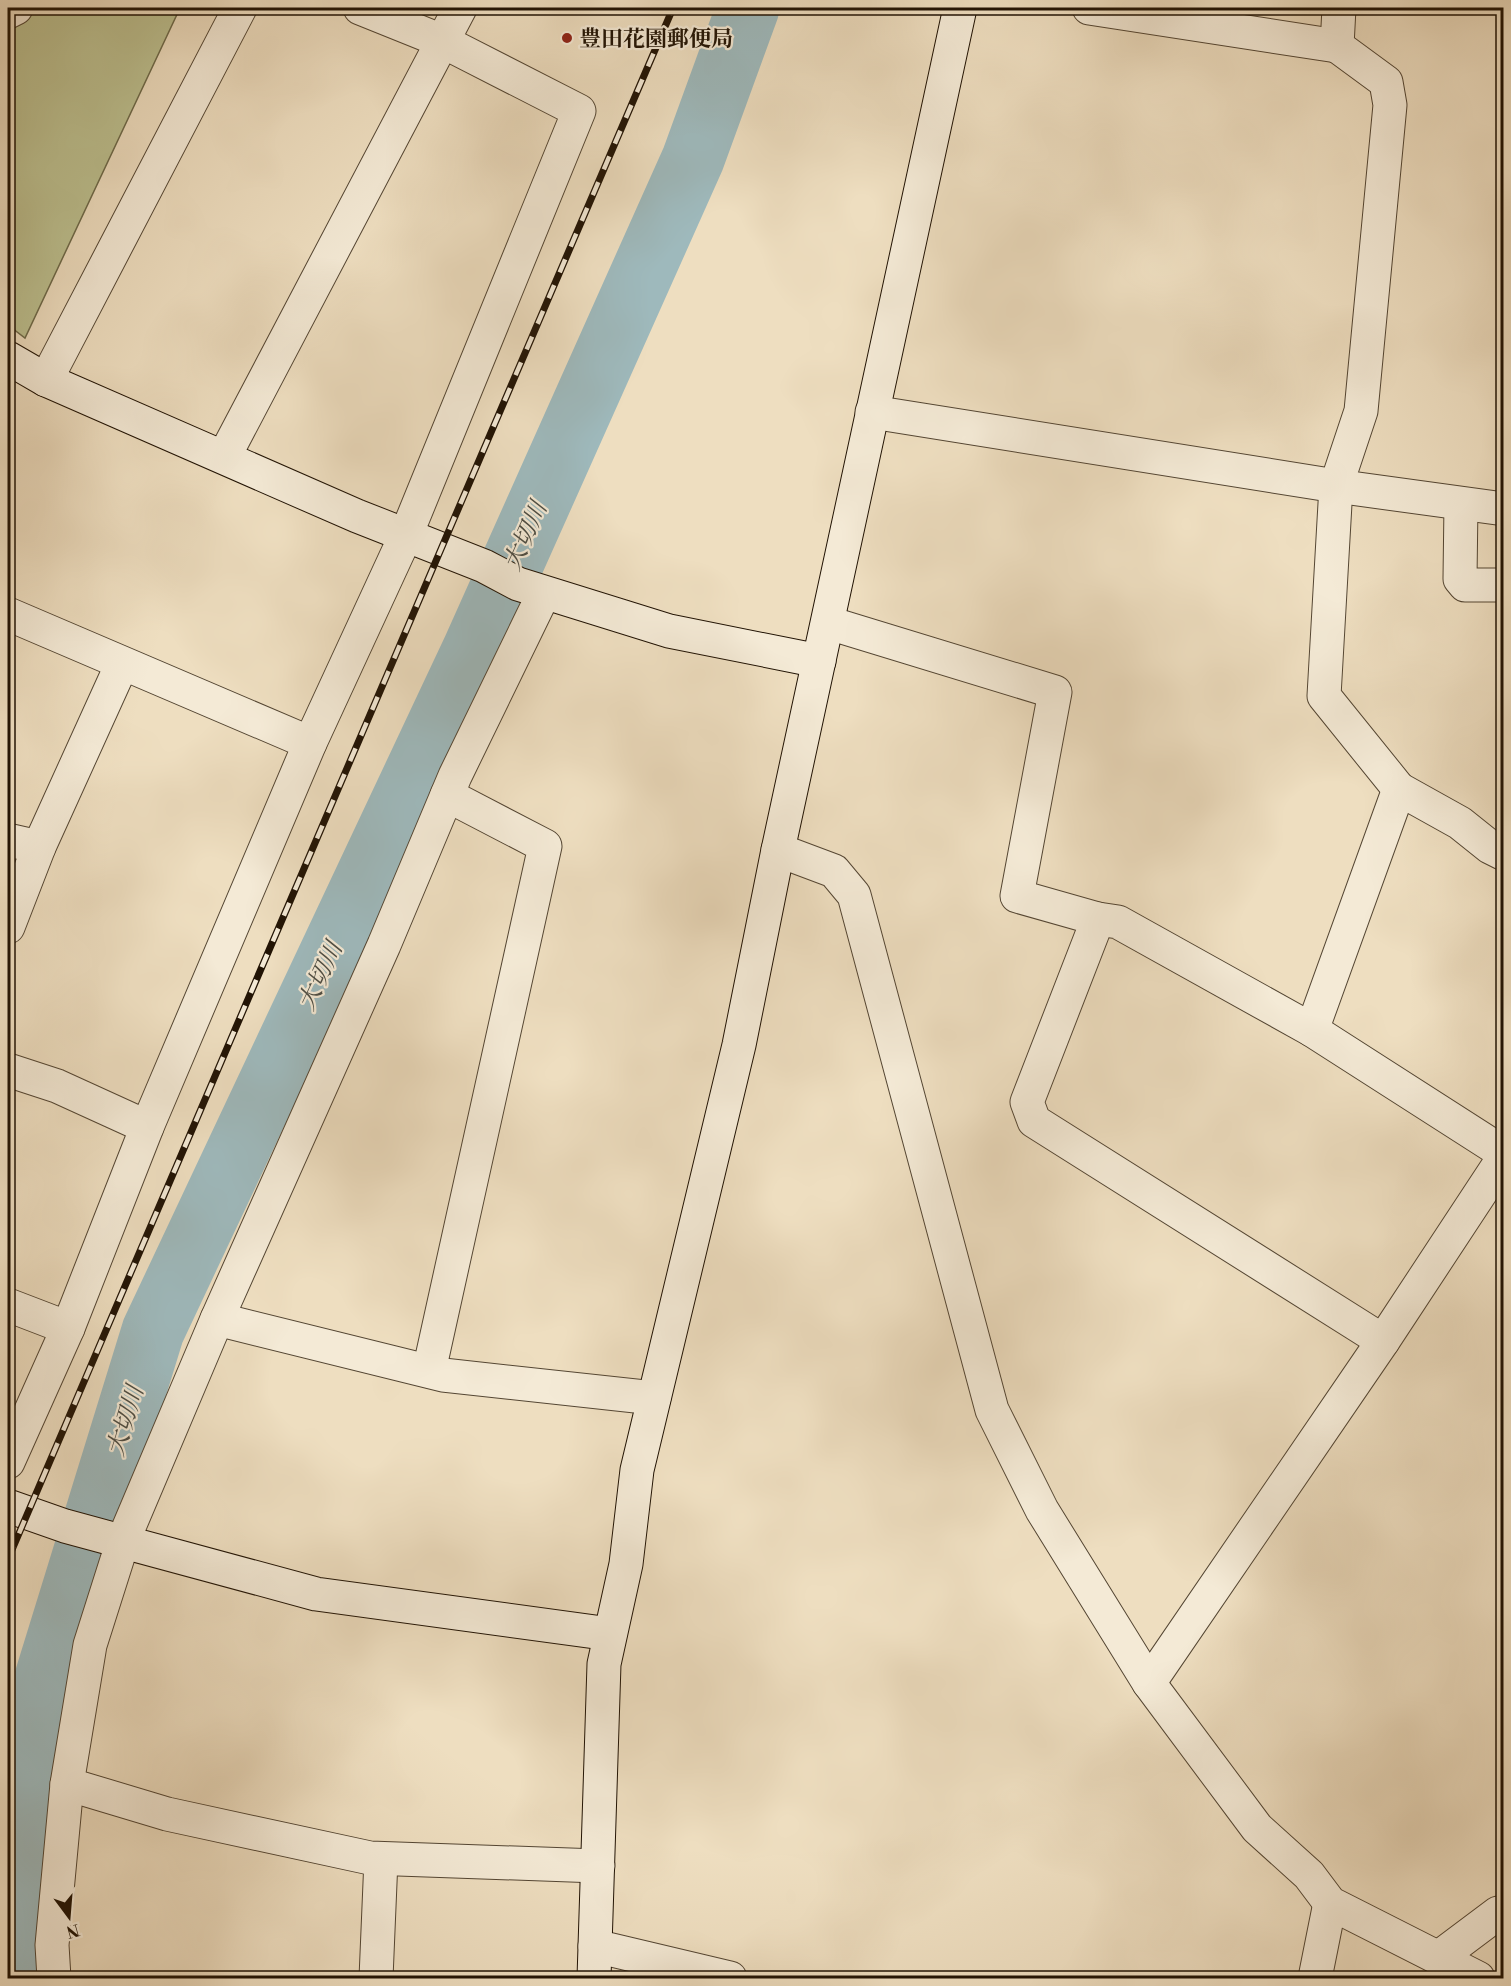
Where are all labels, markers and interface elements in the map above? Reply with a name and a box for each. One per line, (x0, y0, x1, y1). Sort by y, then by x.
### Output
place label: 豊田花園郵便局 (579, 26, 733, 53)
marker: 豊田花園郵便局 (560, 31, 574, 45)
water label: 大切川 (498, 495, 555, 575)
water label: 大切川 (292, 935, 351, 1015)
water label: 大切川 (101, 1380, 152, 1460)
north arrow (39, 1887, 99, 1947)
text: N (64, 1919, 82, 1942)

